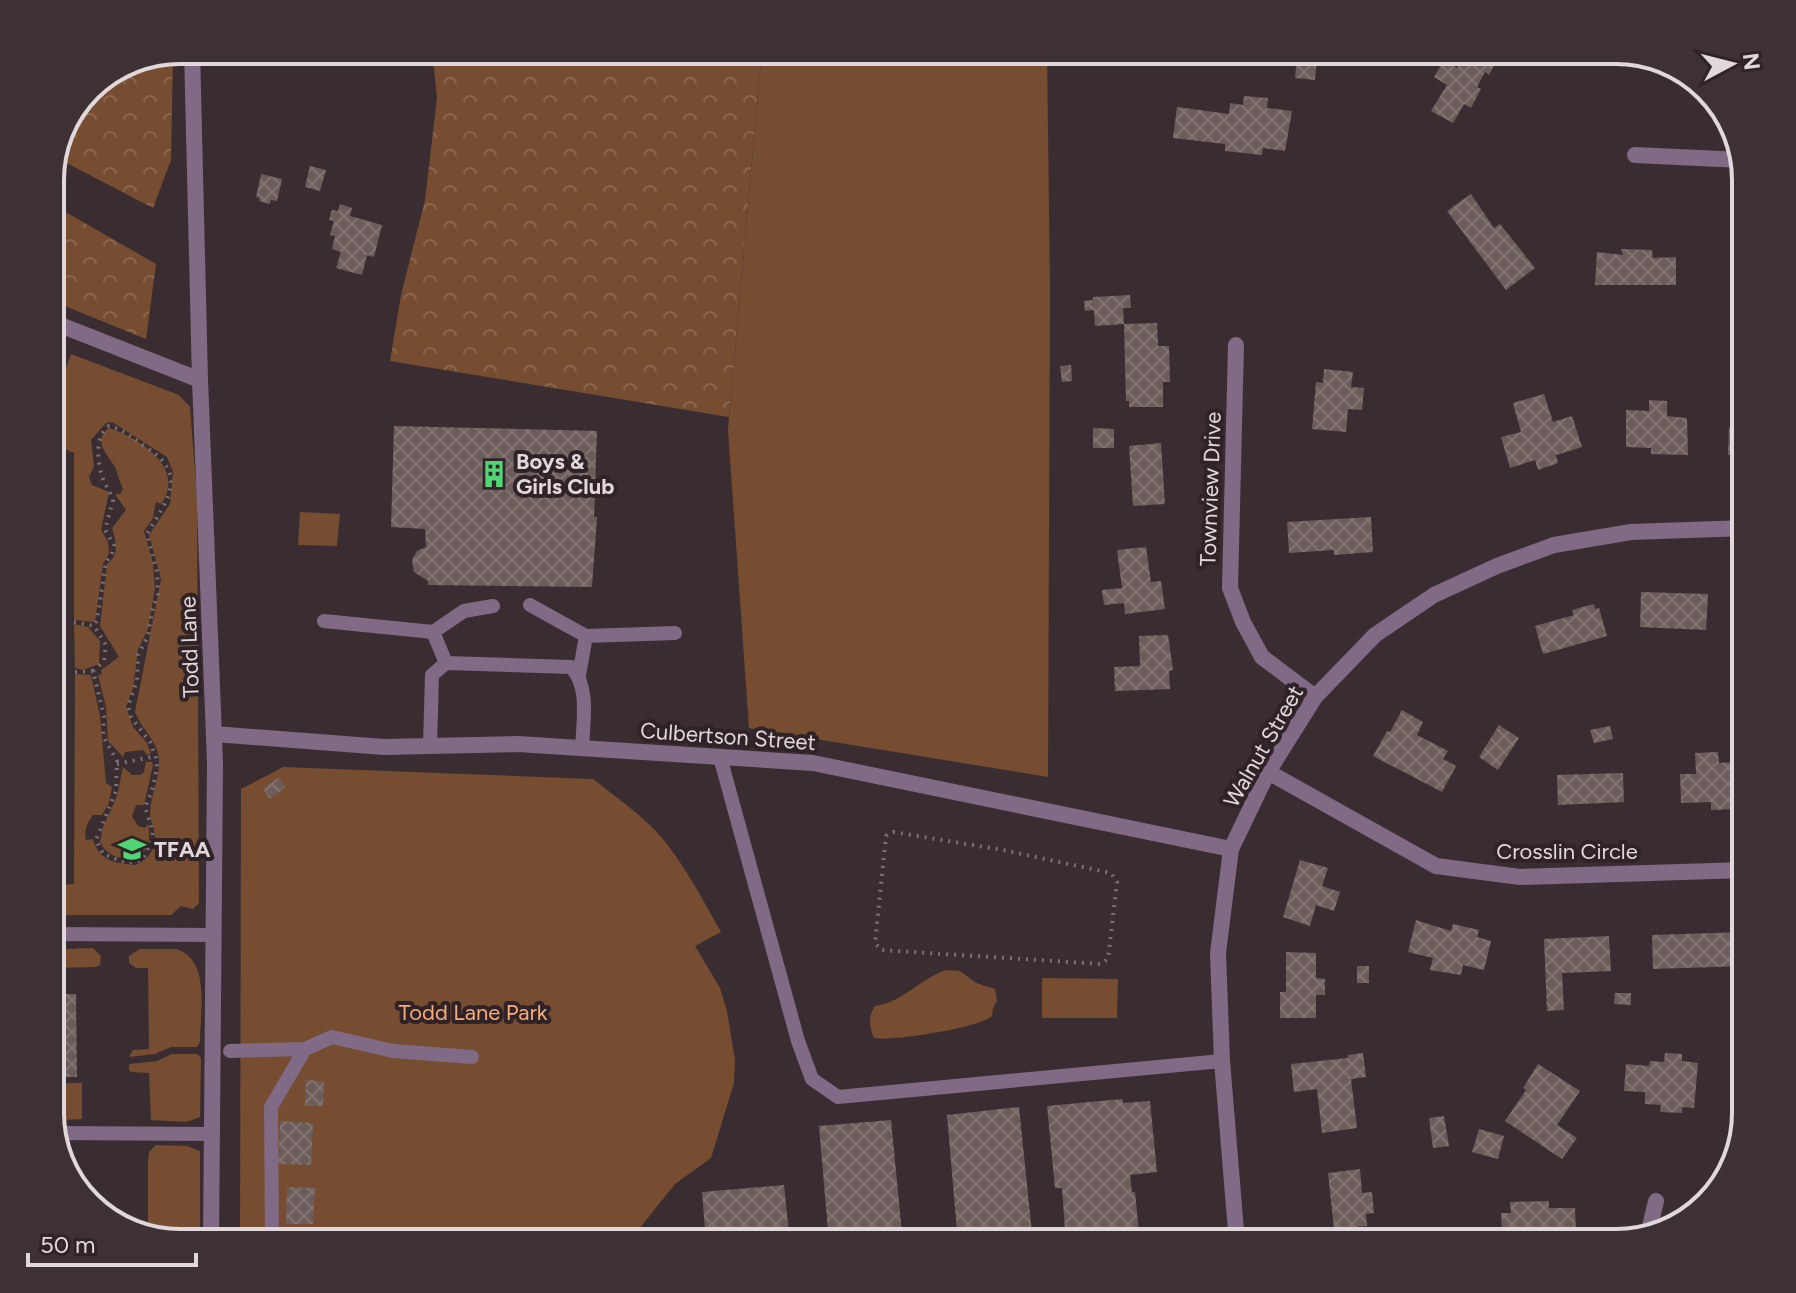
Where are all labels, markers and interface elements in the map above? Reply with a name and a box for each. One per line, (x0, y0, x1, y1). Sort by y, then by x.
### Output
north arrow (1692, 24, 1772, 104)
text: N (1737, 52, 1766, 72)
street label: Townview Drive (1194, 411, 1227, 567)
place label: Boys & Girls Club (516, 448, 614, 500)
building icon: Boys & Girls Club (479, 459, 509, 489)
street label: Todd Lane (174, 596, 205, 698)
street label: Walnut Street (1218, 681, 1309, 812)
street label: Culbertson Street (639, 717, 817, 756)
school or university icon: TFAA (117, 834, 147, 864)
place label: TFAA (154, 836, 211, 863)
street label: Crosslin Circle (1496, 838, 1638, 865)
park label: Todd Lane Park (399, 999, 548, 1026)
scale bar (28, 1217, 196, 1267)
text: 50 m (40, 1230, 96, 1259)

